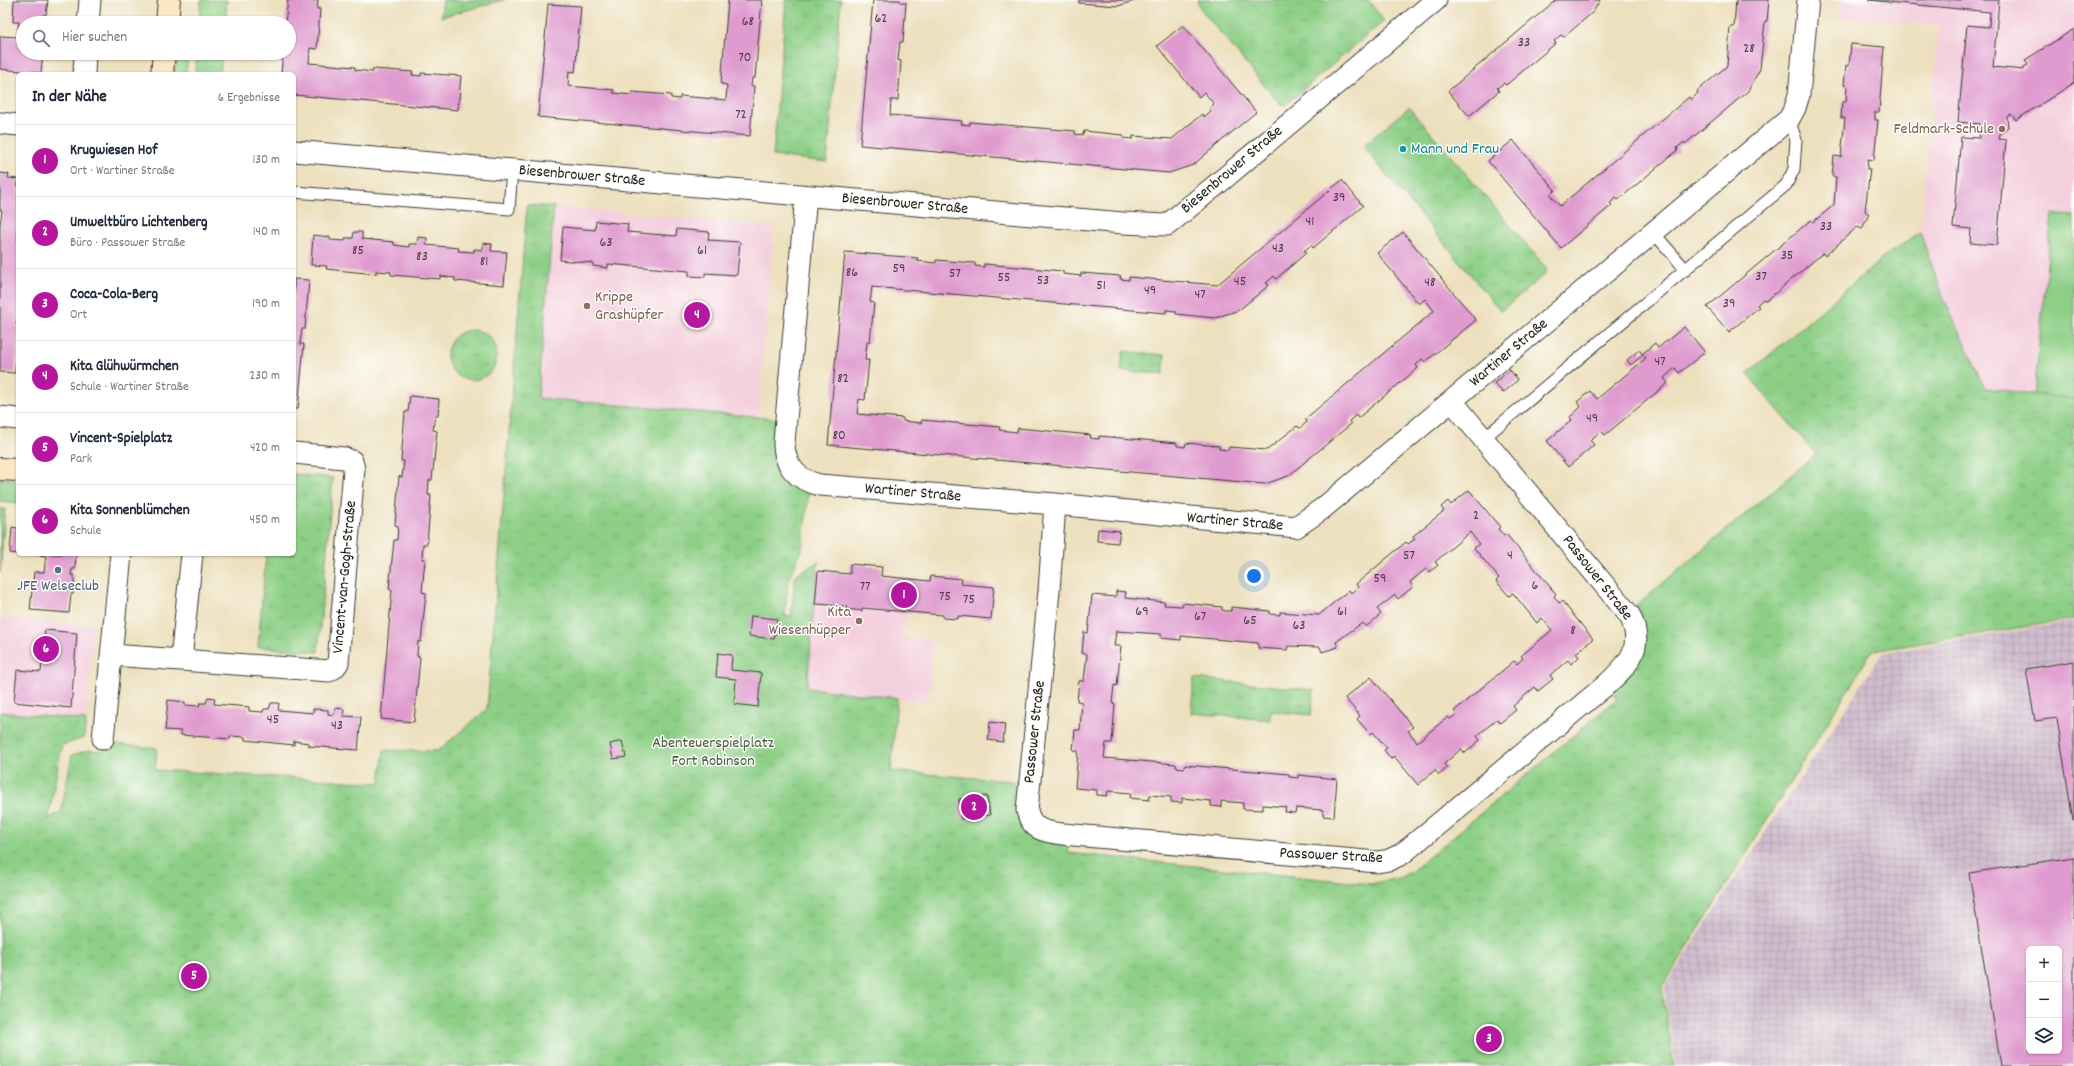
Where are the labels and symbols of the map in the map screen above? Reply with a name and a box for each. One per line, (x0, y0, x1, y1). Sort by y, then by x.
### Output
house number: 62 (875, 9, 887, 29)
house number: 68 (742, 12, 755, 32)
house number: 33 (1518, 33, 1530, 53)
house number: 28 (1743, 39, 1755, 59)
house number: 70 (739, 48, 752, 68)
house number: 72 (735, 105, 747, 125)
place label: Feldmark-Schule (1893, 118, 1994, 141)
street label: Biesenbrower Straße (1176, 120, 1288, 220)
marker: Feldmark-Schule (1997, 124, 2007, 134)
place label: Mann und Frau (1411, 138, 1499, 161)
marker: Mann und Frau (1398, 144, 1408, 154)
street label: Biesenbrower Straße (518, 159, 646, 193)
street label: Biesenbrower Straße (841, 187, 969, 221)
house number: 39 (1333, 188, 1345, 208)
house number: 41 (1306, 212, 1314, 232)
house number: 33 (1820, 217, 1832, 237)
house number: 63 (599, 233, 613, 253)
house number: 43 (1272, 239, 1284, 259)
house number: 85 (352, 241, 364, 261)
house number: 61 (697, 241, 707, 261)
house number: 35 (1781, 246, 1793, 266)
house number: 83 (416, 247, 428, 267)
house number: 81 (480, 252, 488, 272)
house number: 59 (893, 259, 905, 279)
house number: 86 (846, 263, 858, 283)
house number: 57 (949, 264, 961, 284)
house number: 37 (1755, 267, 1767, 287)
house number: 55 (998, 268, 1010, 288)
house number: 53 (1037, 271, 1049, 291)
house number: 45 (1234, 272, 1246, 292)
house number: 48 (1424, 273, 1436, 293)
house number: 51 (1096, 276, 1106, 296)
house number: 49 (1144, 281, 1156, 301)
house number: 47 (1194, 285, 1206, 305)
place label: Krippe Grashüpfer (595, 286, 664, 327)
house number: 39 (1723, 294, 1735, 314)
pin: 4 (684, 300, 710, 330)
marker: Krippe Grashüpfer (582, 301, 592, 311)
street label: Wartiner Straße (1465, 313, 1553, 393)
house number: 47 (1654, 352, 1666, 372)
house number: 82 (837, 369, 849, 389)
house number: 49 (1586, 409, 1598, 429)
house number: 80 (832, 426, 846, 446)
street label: Wartiner Straße (864, 477, 962, 509)
street label: Vincent-van-Gogh-Straße (327, 500, 363, 654)
street label: Wartiner Straße (1186, 506, 1284, 538)
house number: 2 (1473, 506, 1479, 526)
street label: Passower Straße (1556, 530, 1638, 626)
house number: 57 (1403, 546, 1415, 566)
house number: 4 (1507, 546, 1513, 566)
marker: JFE Welseclub (53, 565, 63, 575)
your location (1244, 566, 1264, 586)
house number: 59 (1374, 569, 1386, 589)
place label: JFE Welseclub (17, 575, 99, 598)
house number: 6 (1532, 576, 1539, 596)
house number: 77 (860, 577, 870, 597)
pin: 1 (891, 580, 917, 610)
house number: 75 (939, 587, 951, 607)
house number: 75 (963, 590, 975, 610)
place label: Kita Wiesenhüpper (769, 601, 851, 642)
house number: 69 (1135, 602, 1149, 622)
house number: 61 (1337, 602, 1347, 622)
house number: 67 (1194, 607, 1206, 627)
house number: 65 (1243, 611, 1257, 631)
marker: Kita Wiesenhüpper (854, 616, 864, 626)
house number: 63 (1292, 616, 1306, 636)
house number: 8 (1570, 621, 1576, 641)
pin: 6 (33, 634, 59, 664)
street label: Passower Straße (1018, 679, 1052, 785)
house number: 45 (267, 710, 279, 730)
house number: 43 (331, 716, 343, 736)
park label: Abenteuerspielplatz Fort Robinson (652, 732, 774, 773)
pin: 2 (961, 792, 987, 822)
street label: Passower Straße (1279, 842, 1383, 870)
pin: 5 (181, 961, 207, 991)
pin: 3 (1476, 1024, 1502, 1054)

